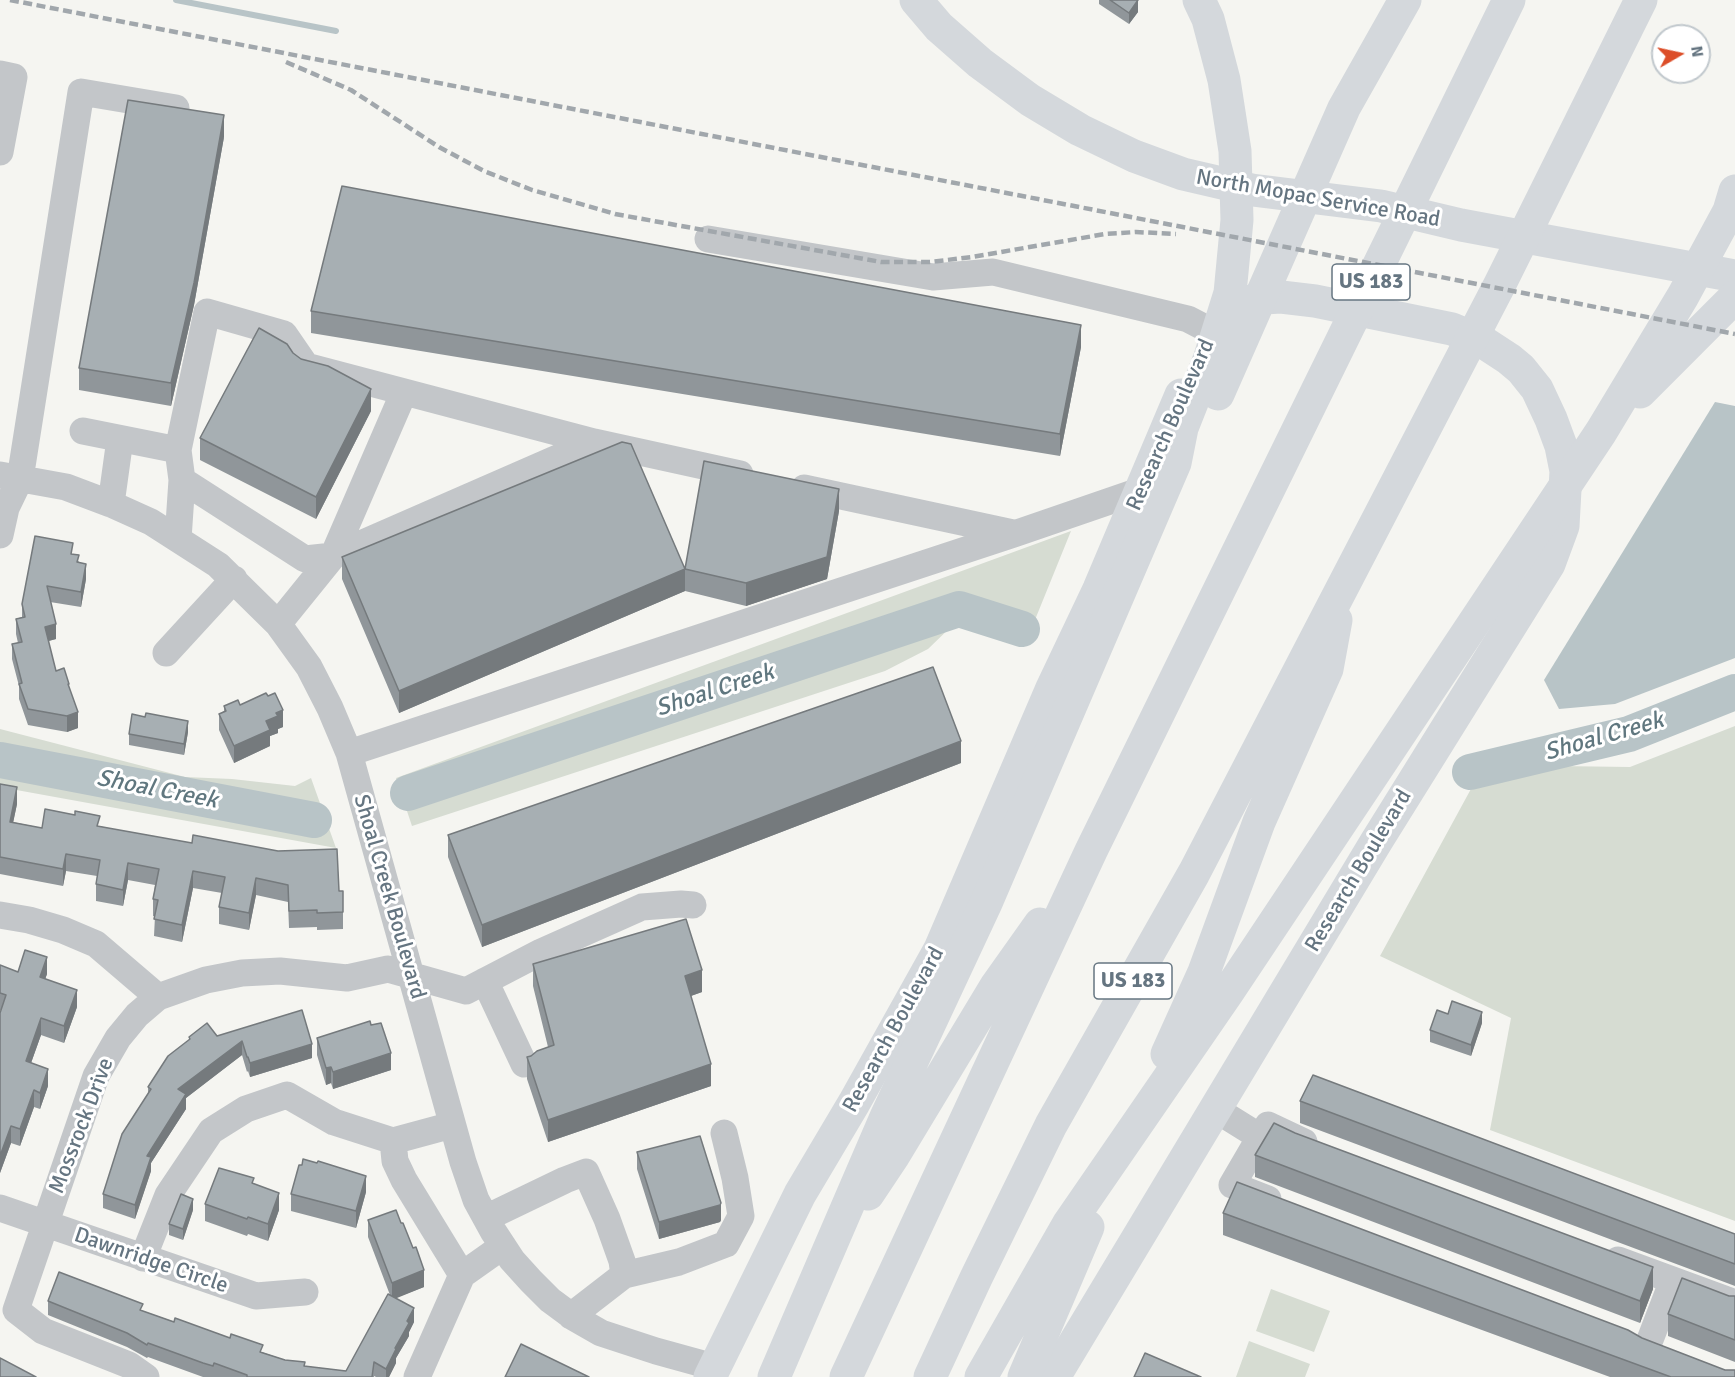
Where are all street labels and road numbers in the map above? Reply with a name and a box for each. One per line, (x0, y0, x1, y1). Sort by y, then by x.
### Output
street label: North Mopac Service Road (1194, 165, 1442, 233)
road number: US 183 (1332, 264, 1410, 300)
street label: Research Boulevard (1121, 335, 1221, 515)
street label: Research Boulevard (1300, 785, 1418, 957)
street label: Shoal Creek Boulevard (347, 792, 431, 1002)
street label: Research Boulevard (838, 943, 950, 1117)
road number: US 183 (1094, 963, 1172, 999)
street label: Mossrock Drive (44, 1055, 120, 1197)
street label: Dawnridge Circle (71, 1222, 231, 1300)

